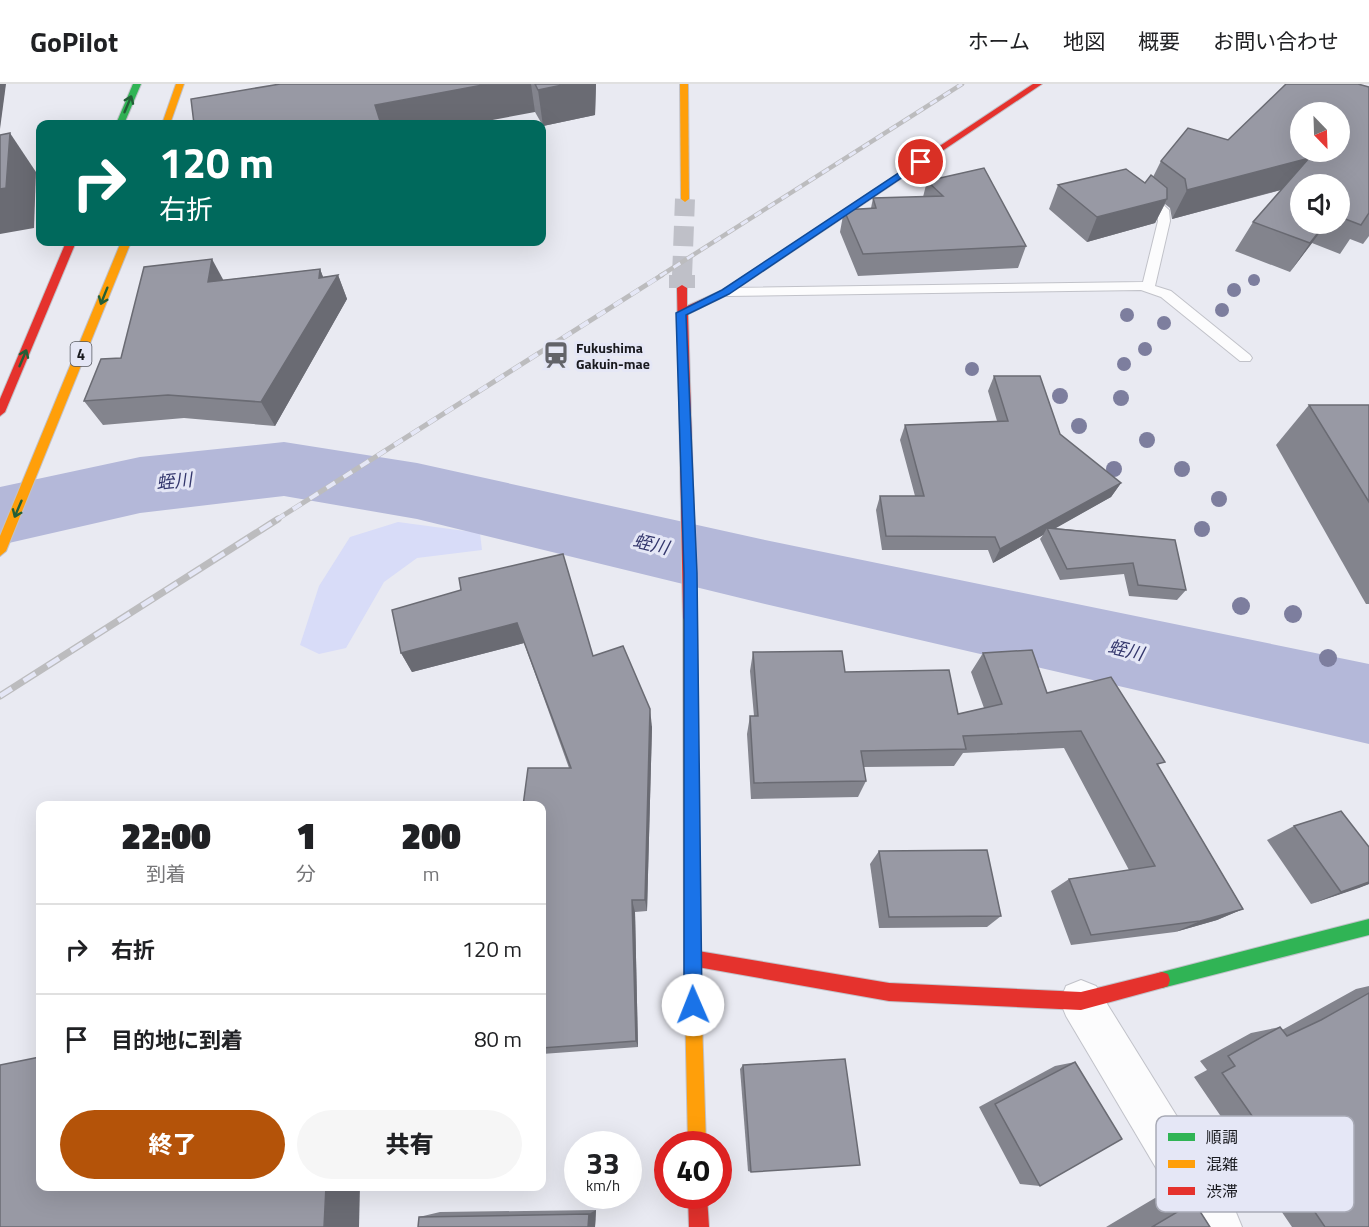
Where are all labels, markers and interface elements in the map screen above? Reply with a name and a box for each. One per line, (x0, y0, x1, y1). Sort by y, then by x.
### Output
text: GoPilot (30, 20, 118, 63)
text: ホーム (968, 25, 1030, 57)
text: 地図 (1063, 25, 1105, 57)
text: 概要 (1138, 25, 1180, 57)
text: お問い合わせ (1213, 25, 1339, 57)
one-way arrow (123, 96, 134, 114)
north arrow (1290, 102, 1350, 162)
map controls (1290, 102, 1350, 234)
text: 120 m (159, 130, 274, 194)
pin (895, 136, 946, 187)
icon: right (60, 144, 138, 222)
icon: arrive (904, 145, 937, 178)
button: sound (1290, 174, 1350, 234)
text: 右折 (159, 188, 213, 229)
one-way arrow (98, 286, 109, 305)
place label: Fukushima Gakuin-mae (576, 337, 650, 374)
station icon: Fukushima Gakuin-mae (541, 340, 571, 370)
road number: 4 (70, 342, 92, 366)
one-way arrow (17, 349, 29, 367)
water label: 蛭川 (155, 465, 195, 496)
one-way arrow (12, 500, 23, 518)
water label: 蛭川 (630, 527, 674, 562)
water label: 蛭川 (1105, 633, 1149, 668)
text: 22:00 (121, 808, 211, 863)
text: 1 (296, 808, 316, 863)
text: 200 (401, 808, 461, 863)
text: 到着 (146, 858, 186, 889)
text: 分 (296, 858, 316, 889)
text: m (423, 858, 439, 889)
text: 120 m (462, 932, 522, 966)
icon: right (60, 933, 93, 966)
text: 右折 (111, 933, 155, 967)
position arrow (661, 973, 725, 1037)
text: 80 m (474, 1022, 522, 1056)
icon: arrive (60, 1023, 93, 1056)
text: 目的地に到着 (111, 1023, 243, 1057)
button: 終了 (60, 1110, 285, 1179)
button: 共有 (297, 1110, 522, 1179)
legend (1156, 1116, 1354, 1212)
text: 順調 (1206, 1125, 1238, 1149)
speed limit sign: 40 (654, 1131, 732, 1209)
text: 33 (586, 1140, 620, 1186)
text: 混雑 (1206, 1152, 1238, 1176)
text: km/h (586, 1174, 620, 1197)
text: 渋滞 (1206, 1179, 1238, 1203)

